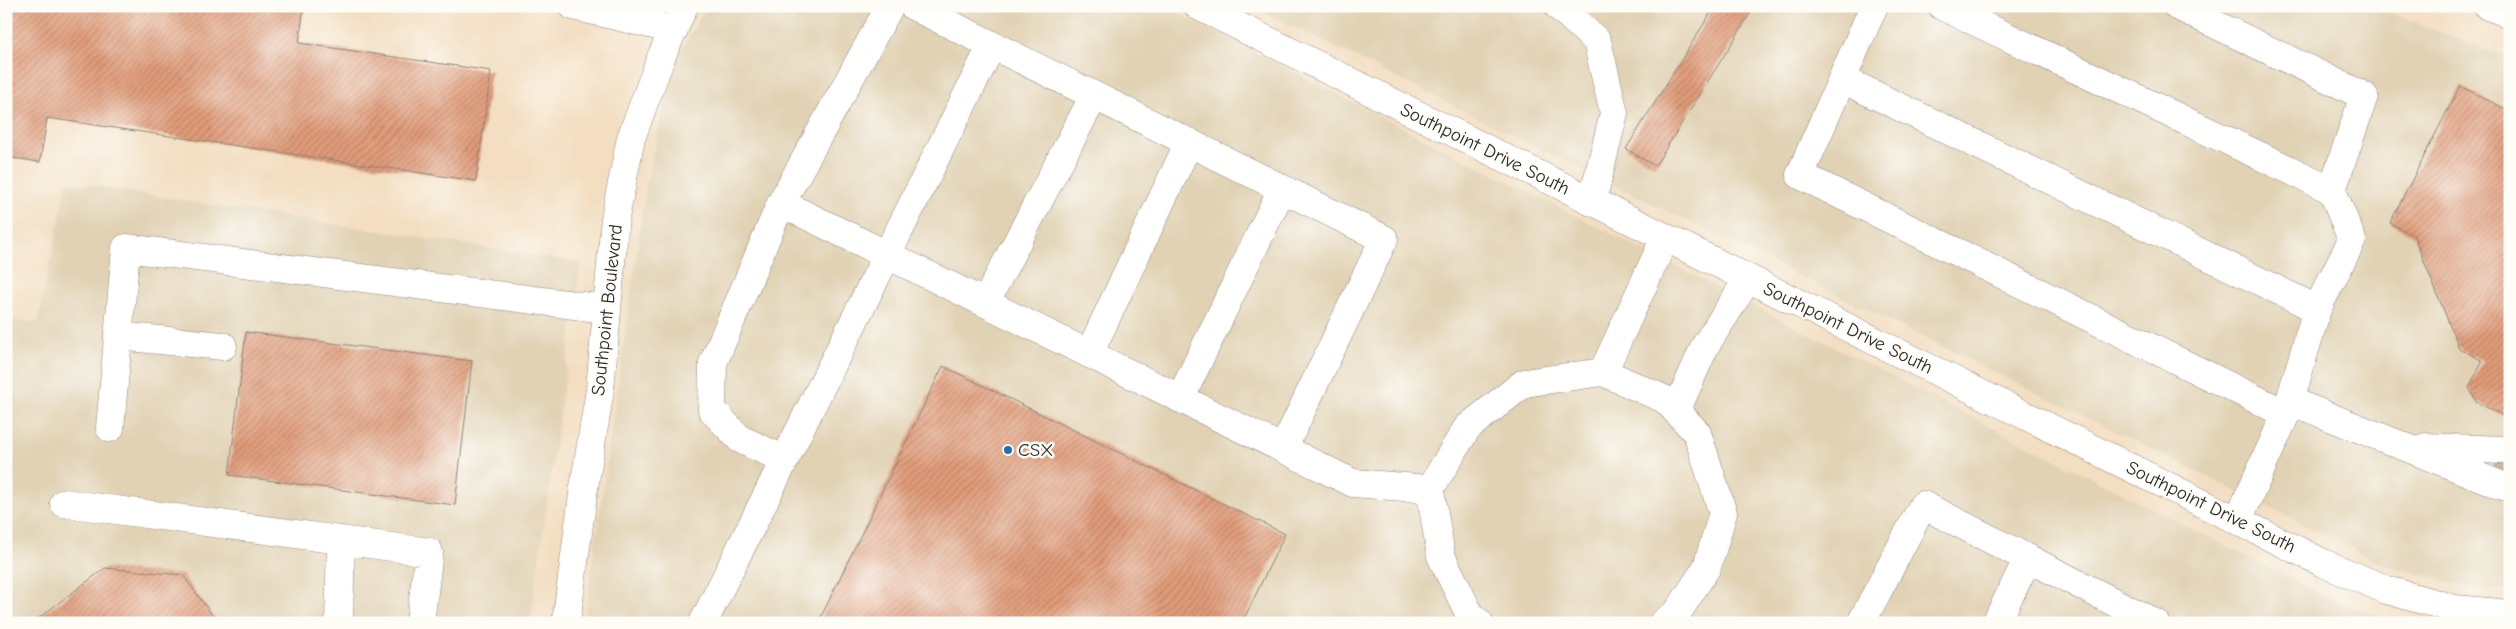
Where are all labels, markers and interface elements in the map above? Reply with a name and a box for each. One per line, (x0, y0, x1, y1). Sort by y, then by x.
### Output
street label: Southpoint Drive South (1397, 98, 1573, 200)
street label: Southpoint Boulevard (587, 223, 627, 397)
street label: Southpoint Drive South (1760, 277, 1936, 379)
place label: CSX (1018, 439, 1053, 461)
marker: CSX (1002, 444, 1014, 456)
street label: Southpoint Drive South (2123, 456, 2299, 558)

